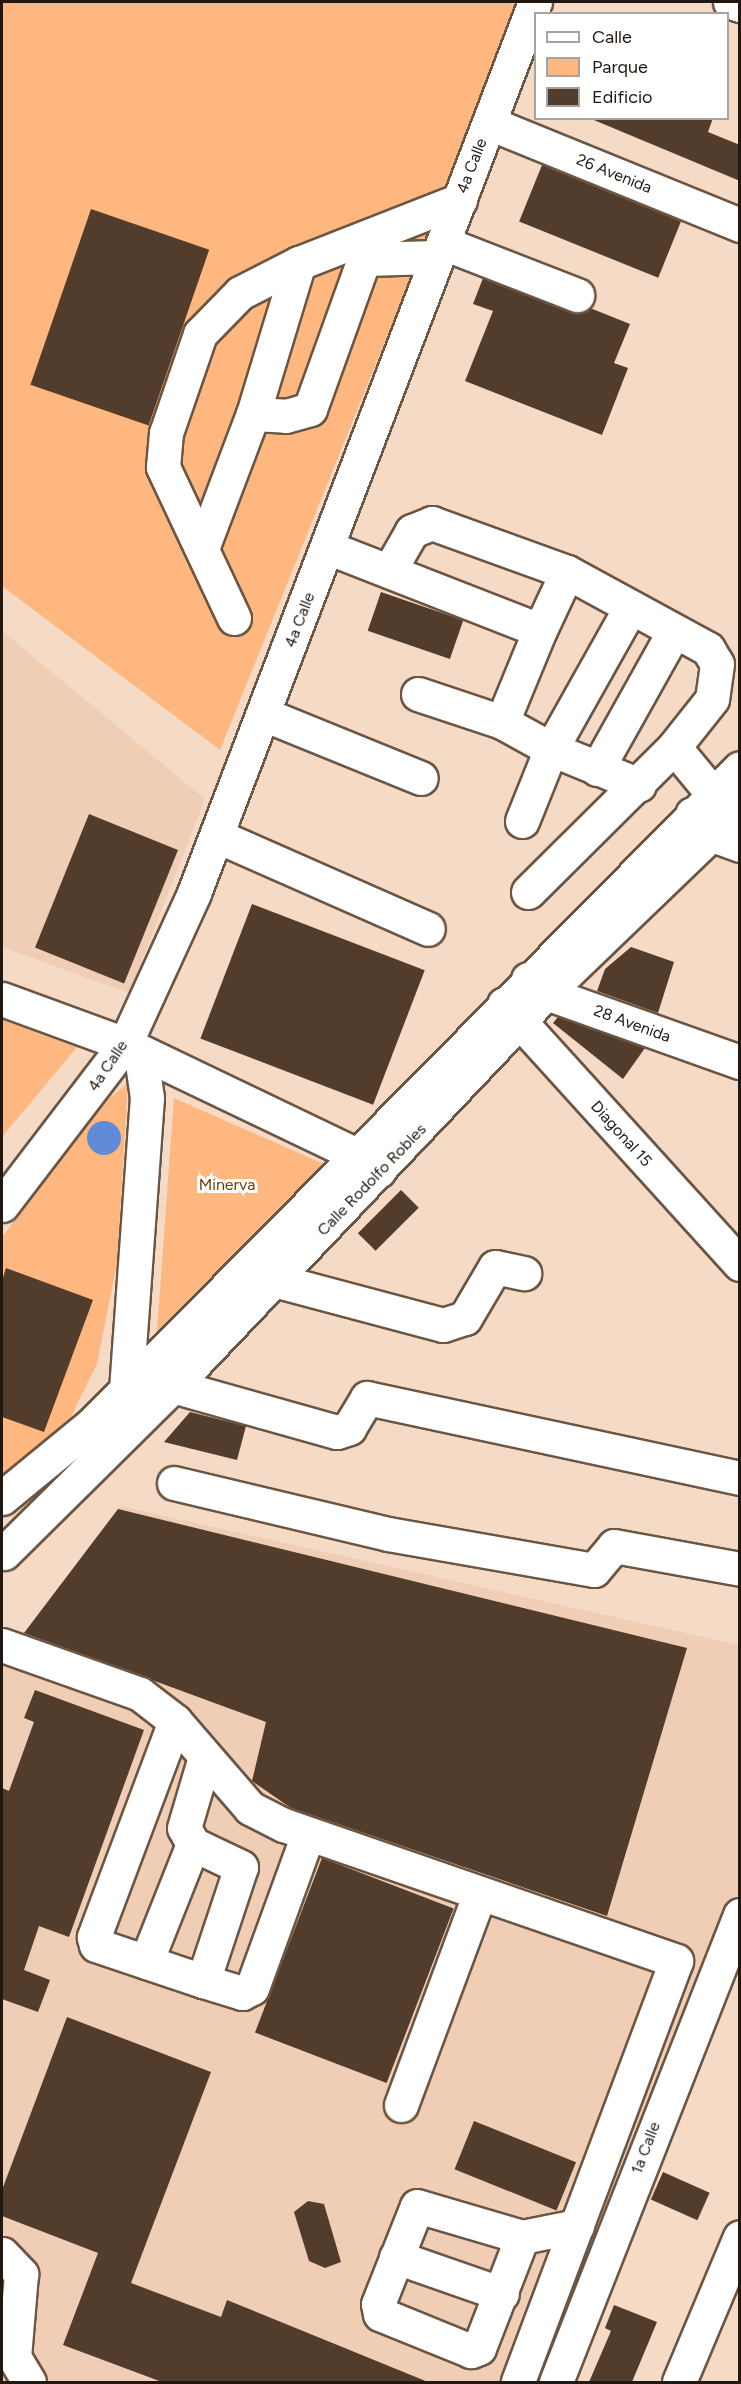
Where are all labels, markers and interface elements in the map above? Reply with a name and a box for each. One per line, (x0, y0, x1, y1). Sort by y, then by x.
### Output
legend (534, 12, 729, 120)
text: Calle (592, 26, 632, 48)
text: Parque (592, 56, 648, 78)
text: Edificio (592, 86, 653, 108)
street label: 4a Calle (453, 136, 491, 196)
street label: 26 Avenida (573, 150, 655, 198)
street label: 4a Calle (281, 590, 319, 650)
street label: 28 Avenida (591, 1001, 673, 1047)
street label: 4a Calle (84, 1037, 132, 1095)
street label: Diagonal 15 (586, 1097, 656, 1171)
street label: Calle Rodolfo Robles (314, 1120, 430, 1240)
park label: Minerva (199, 1175, 255, 1195)
street label: 1a Calle (627, 2119, 665, 2177)

